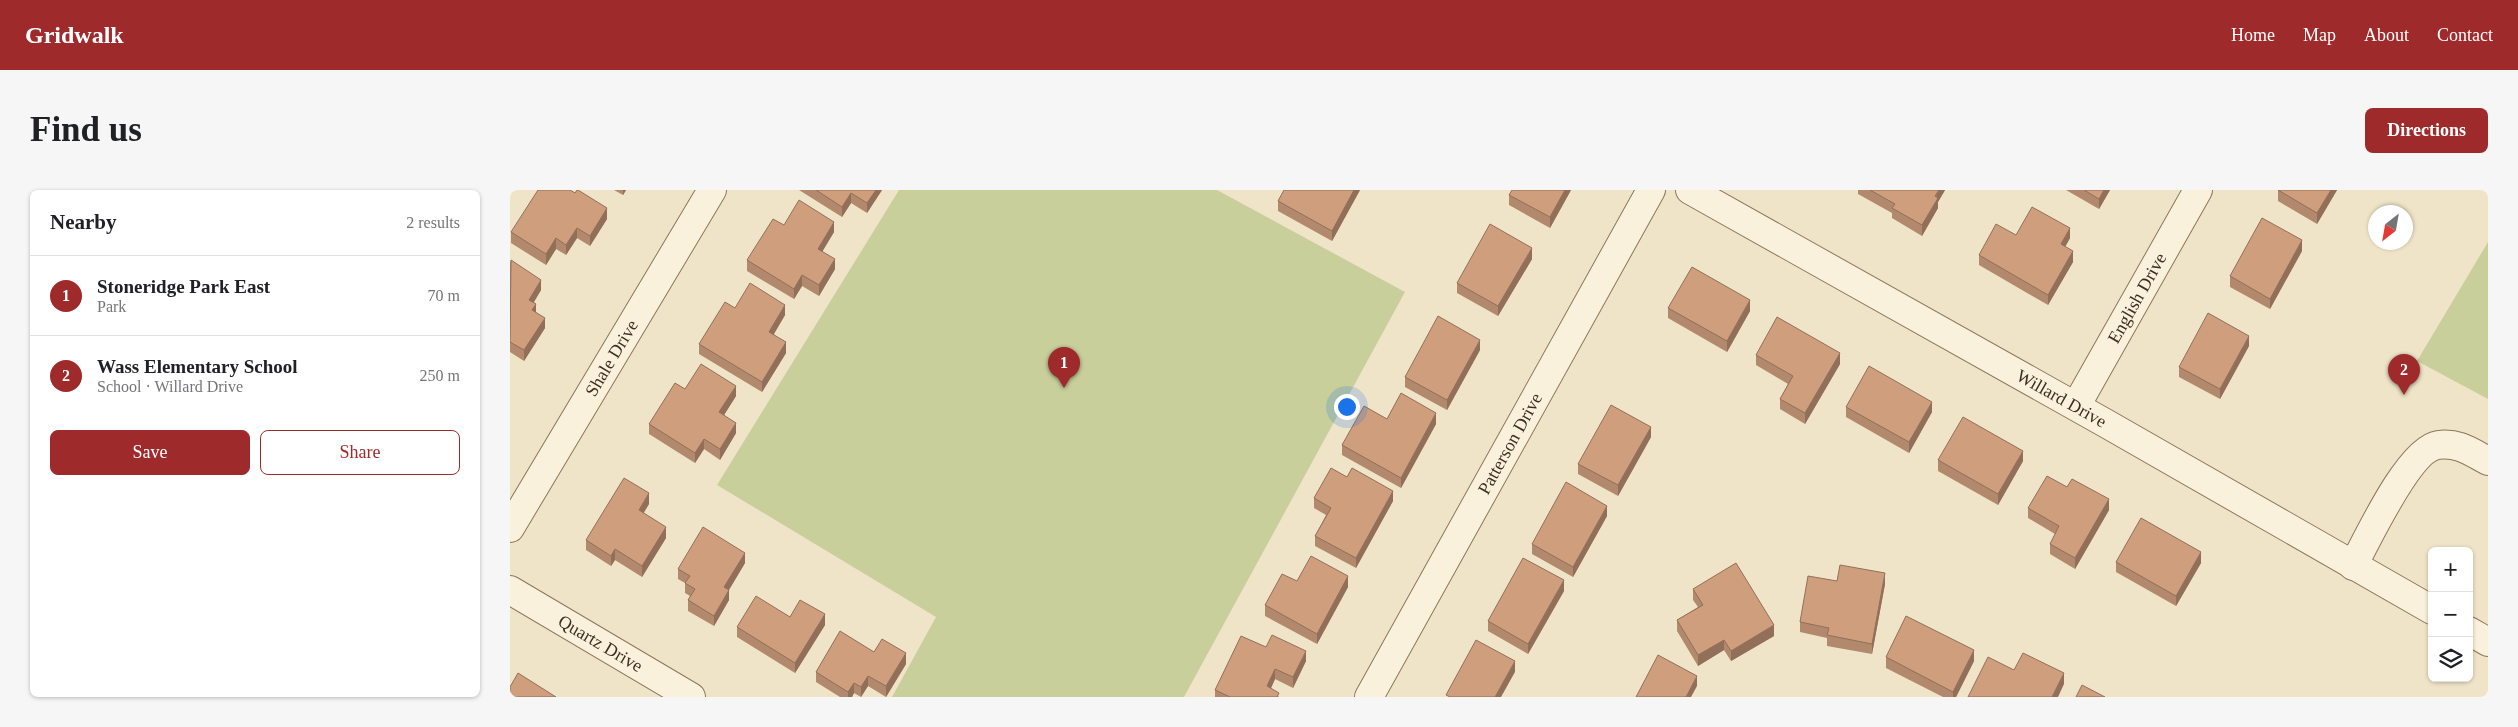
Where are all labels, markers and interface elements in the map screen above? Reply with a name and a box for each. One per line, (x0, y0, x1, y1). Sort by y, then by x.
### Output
text: Gridwalk (25, 22, 124, 48)
text: Home (2231, 25, 2275, 45)
text: Map (2303, 25, 2336, 45)
text: About (2364, 25, 2409, 45)
text: Contact (2437, 25, 2493, 45)
button: Directions (2365, 108, 2488, 153)
text: Find us (30, 110, 142, 149)
north arrow (2368, 205, 2413, 250)
text: Nearby (50, 210, 117, 234)
text: 2 results (406, 214, 460, 231)
street label: English Drive (2104, 249, 2170, 347)
text: Stoneridge Park East (97, 276, 270, 297)
text: 1 (62, 287, 70, 304)
text: 70 m (428, 287, 460, 304)
text: Park (97, 298, 126, 315)
street label: Shale Drive (581, 316, 642, 400)
pin: 1 (1048, 347, 1080, 388)
pin: 2 (2388, 354, 2420, 395)
text: Wass Elementary School (97, 356, 298, 377)
street label: Willard Drive (2013, 365, 2110, 432)
text: 2 (62, 367, 70, 384)
text: 250 m (420, 367, 460, 384)
text: School · Willard Drive (97, 378, 243, 395)
street label: Patterson Drive (1474, 390, 1546, 498)
your location (1334, 394, 1360, 420)
button: Save (50, 430, 250, 475)
button: Share (260, 430, 460, 475)
map controls (2428, 547, 2473, 682)
button: + (2428, 547, 2473, 592)
button: − (2428, 592, 2473, 637)
street label: Quartz Drive (555, 611, 646, 676)
button: layers (2428, 637, 2473, 682)

